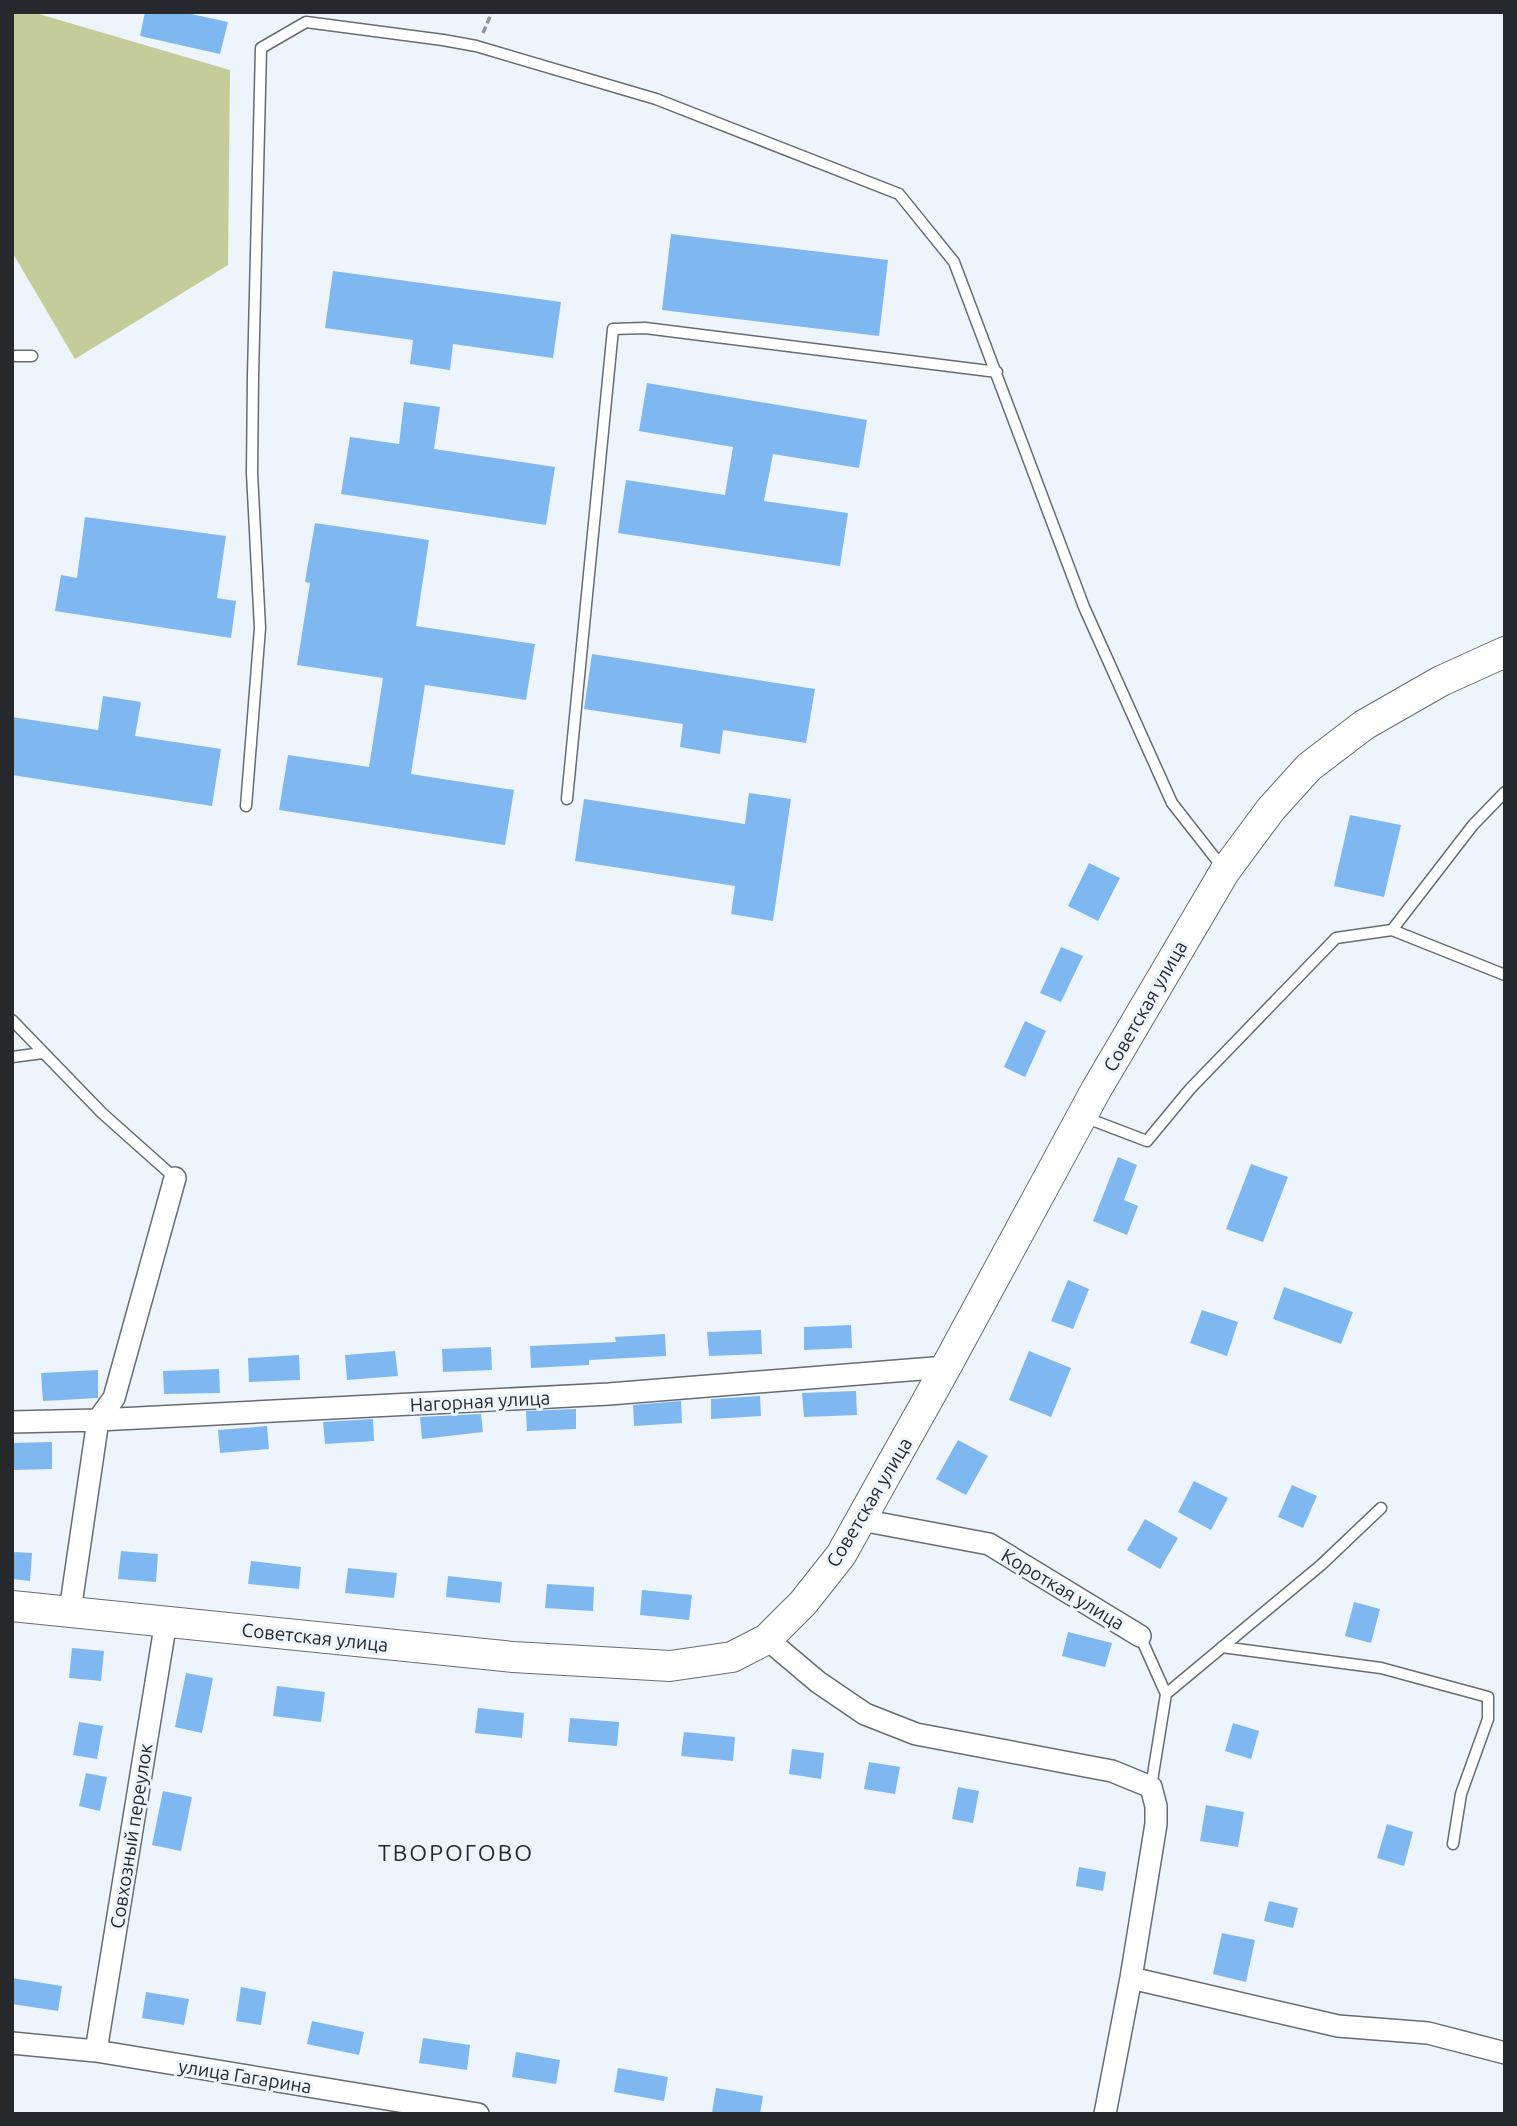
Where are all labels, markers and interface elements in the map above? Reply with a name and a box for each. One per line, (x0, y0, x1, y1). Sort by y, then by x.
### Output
street label: Советская улица (1099, 937, 1191, 1075)
street label: Нагорная улица (409, 1386, 551, 1416)
street label: Советская улица (822, 1433, 916, 1571)
street label: Короткая улица (998, 1544, 1128, 1634)
street label: Советская улица (241, 1618, 389, 1656)
street label: Совхозный переулок (105, 1742, 157, 1930)
district label: ТВОРОГОВО (378, 1840, 534, 1865)
street label: улица Гагарина (177, 2055, 313, 2097)

